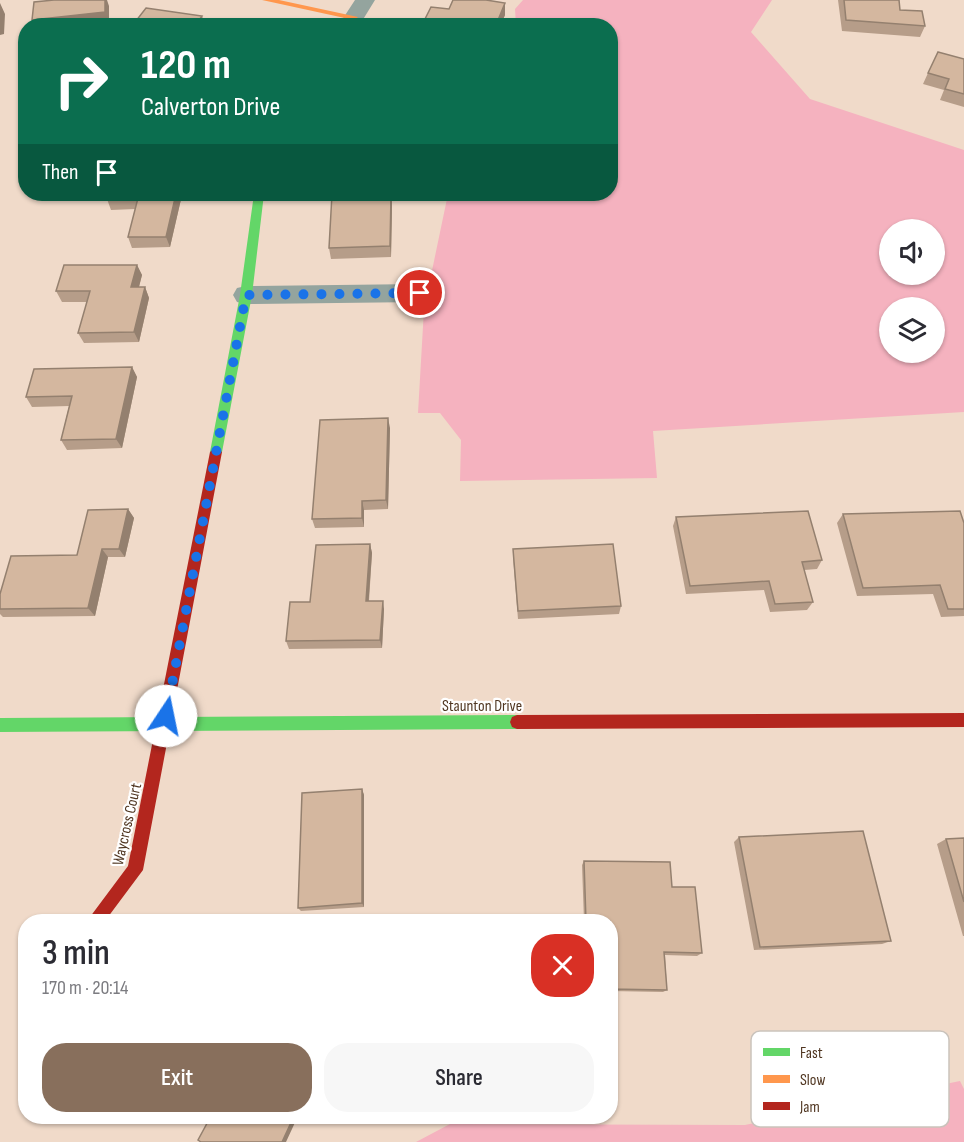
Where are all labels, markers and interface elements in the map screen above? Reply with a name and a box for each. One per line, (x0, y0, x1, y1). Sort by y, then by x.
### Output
text: 120 m (141, 40, 231, 91)
icon: right (42, 42, 120, 120)
text: Calverton Drive (141, 91, 280, 123)
icon: arrive (90, 156, 123, 189)
text: Then (42, 159, 78, 186)
map controls (879, 219, 945, 363)
button: sound (879, 219, 945, 285)
pin (394, 267, 445, 318)
icon: arrive (403, 276, 436, 309)
button: layers (879, 297, 945, 363)
position arrow (134, 684, 198, 748)
street label: Staunton Drive (442, 697, 522, 716)
street label: Waycross Court (109, 781, 146, 867)
text: 3 min (42, 932, 110, 975)
button: close (531, 934, 594, 997)
text: 170 m · 20:14 (42, 976, 128, 1000)
legend (751, 1031, 949, 1127)
button: Exit (42, 1043, 312, 1112)
button: Share (324, 1043, 594, 1112)
text: Fast (800, 1044, 823, 1063)
text: Slow (800, 1071, 825, 1090)
text: Jam (799, 1098, 820, 1117)

